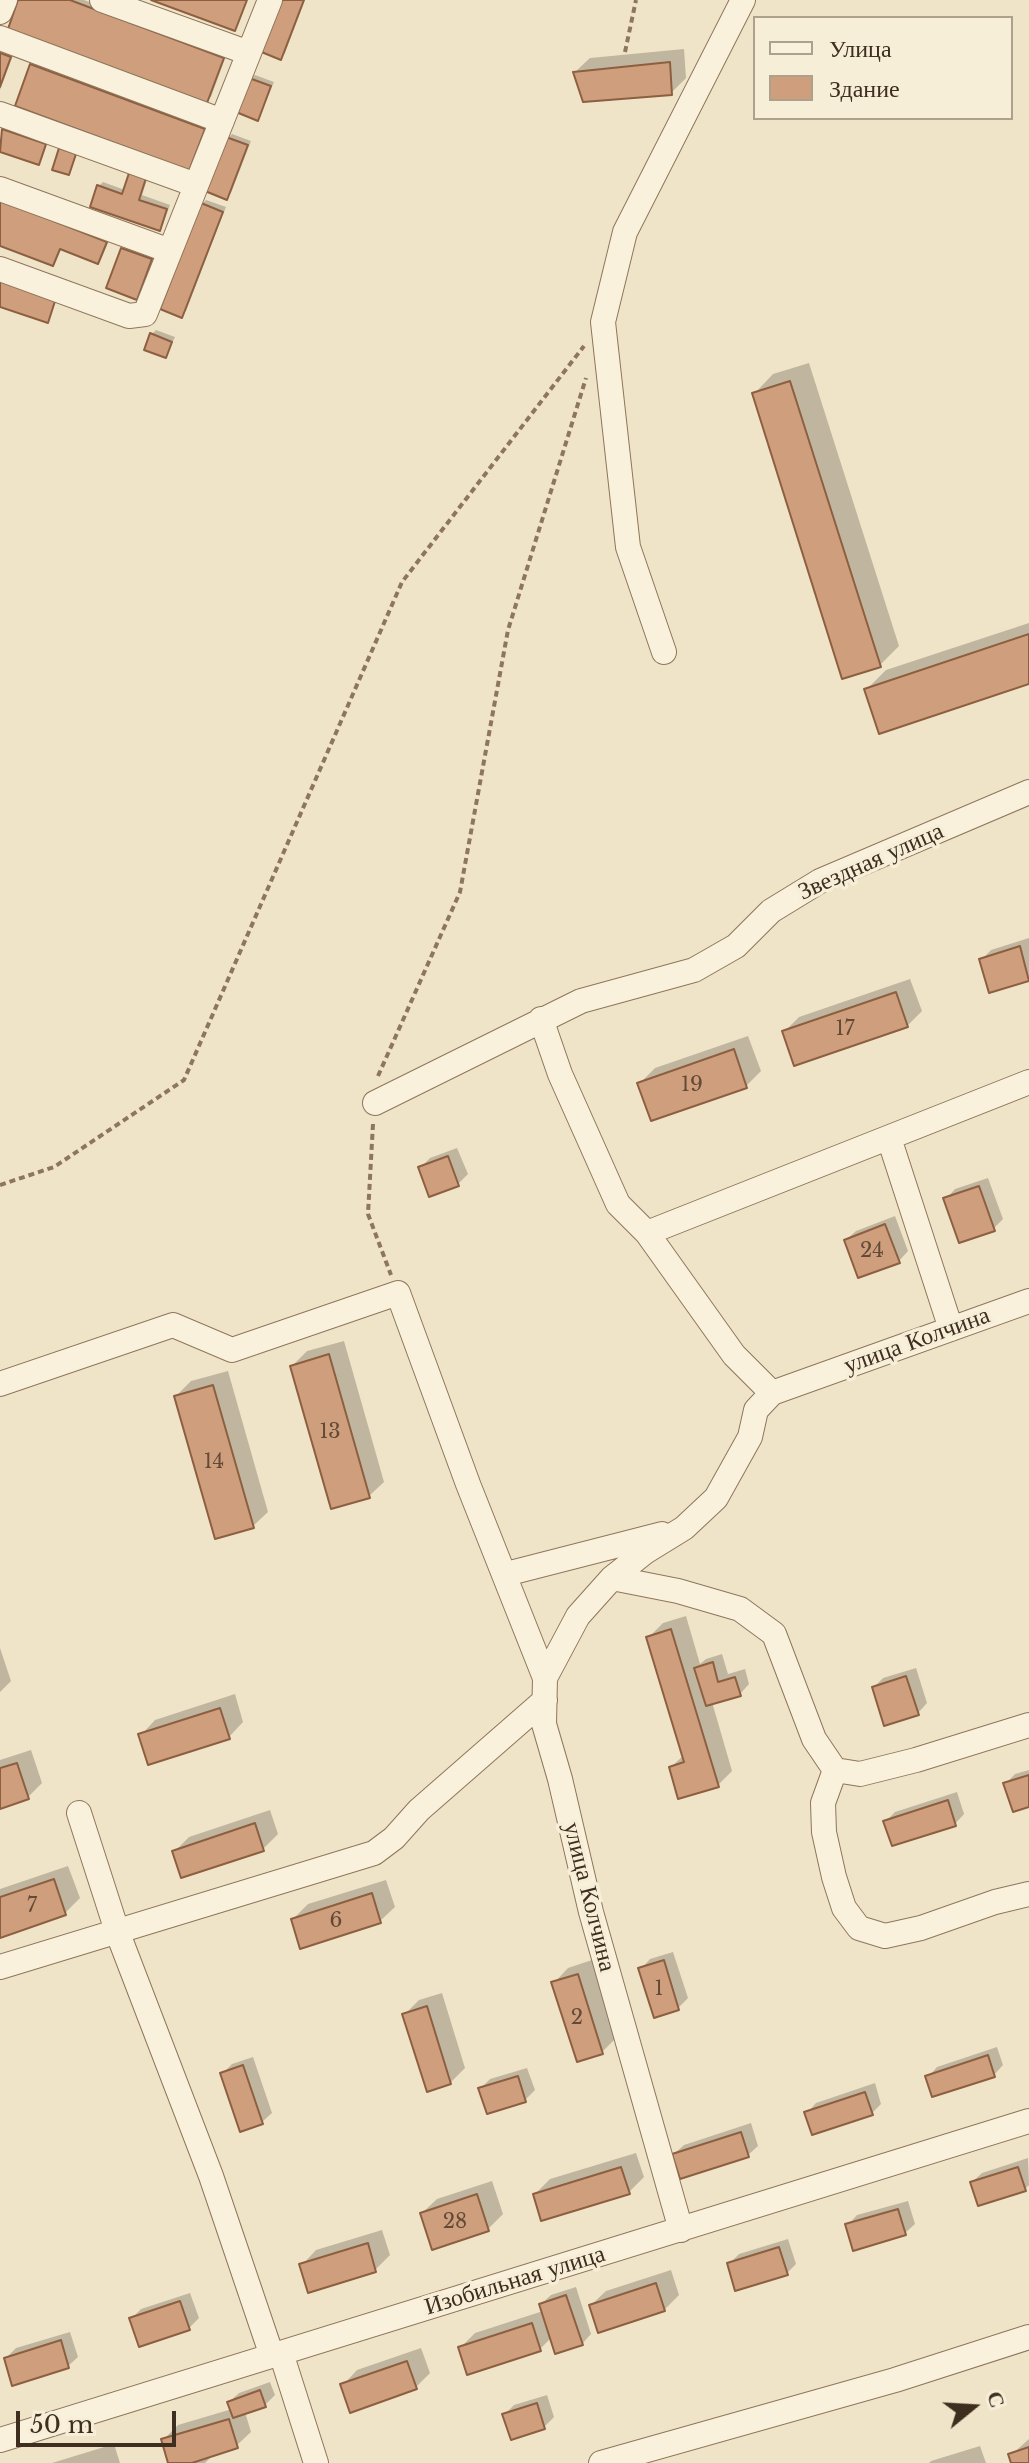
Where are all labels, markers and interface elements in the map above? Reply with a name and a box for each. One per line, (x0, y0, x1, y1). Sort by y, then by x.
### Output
legend (753, 16, 1013, 120)
text: Улица (829, 34, 892, 63)
text: Здание (829, 74, 900, 103)
street label: Звездная улица (794, 817, 948, 907)
house number: 17 (836, 1017, 854, 1041)
house number: 19 (681, 1073, 703, 1097)
house number: 24 (860, 1239, 884, 1263)
street label: улица Колчина (840, 1301, 994, 1381)
house number: 13 (319, 1420, 341, 1444)
house number: 14 (204, 1450, 224, 1474)
street label: улица Колчина (557, 1819, 621, 1975)
house number: 7 (27, 1894, 37, 1918)
house number: 6 (330, 1909, 342, 1933)
house number: 1 (655, 1977, 663, 2001)
house number: 2 (571, 2006, 583, 2030)
house number: 28 (443, 2210, 467, 2234)
street label: Изобильная улица (421, 2240, 609, 2322)
north arrow (933, 2367, 1013, 2447)
text: С (981, 2388, 1012, 2411)
scale bar (20, 2395, 180, 2445)
text: 50 m (30, 2410, 93, 2439)

